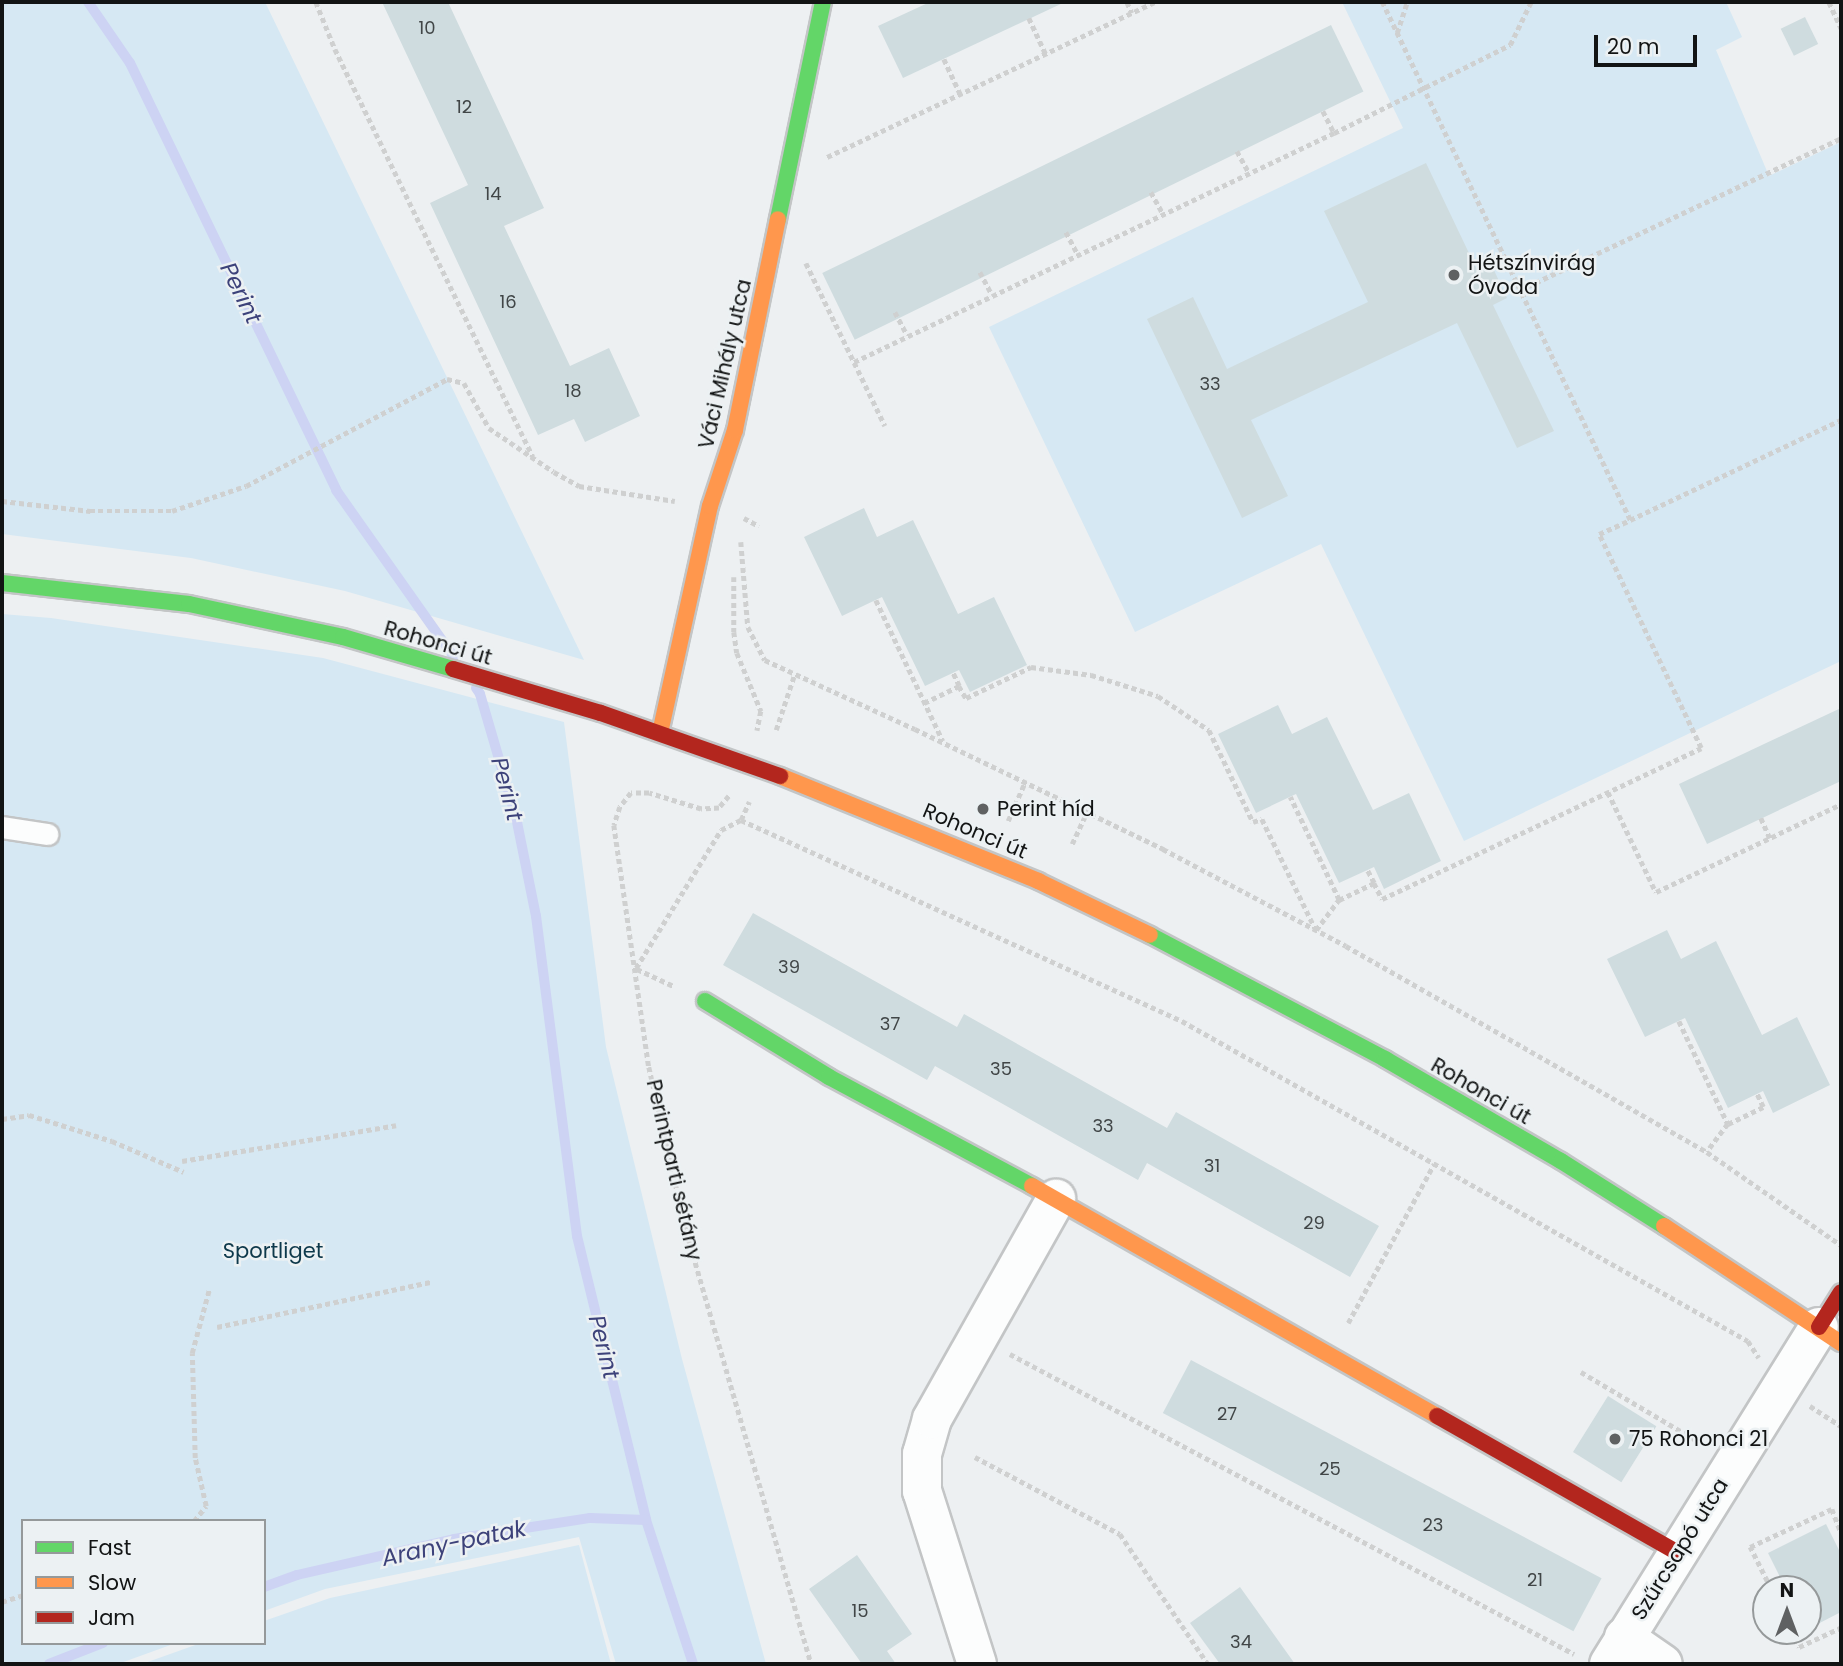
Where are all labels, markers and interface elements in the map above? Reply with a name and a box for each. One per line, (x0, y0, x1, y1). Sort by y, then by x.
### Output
house number: 10 (418, 17, 436, 39)
scale bar (1598, 21, 1701, 65)
text: 20 m (1607, 32, 1660, 61)
house number: 12 (456, 96, 472, 118)
house number: 14 (484, 183, 502, 205)
place label: Hétszínvirág Óvoda (1468, 250, 1595, 300)
water label: Perint (214, 258, 268, 328)
marker: Hétszínvirág Óvoda (1446, 267, 1462, 283)
street label: Váci Mihály utca (693, 277, 757, 451)
house number: 16 (499, 291, 517, 313)
house number: 33 (1199, 373, 1221, 395)
house number: 18 (564, 380, 582, 402)
street label: Rohonci út (381, 616, 495, 670)
water label: Perint (485, 754, 529, 824)
place label: Perint híd (997, 796, 1095, 822)
street label: Rohonci út (919, 798, 1031, 864)
marker: Perint híd (975, 801, 991, 817)
house number: 39 (778, 956, 800, 978)
house number: 37 (880, 1013, 900, 1035)
street label: Rohonci út (1427, 1052, 1535, 1130)
house number: 35 (990, 1058, 1012, 1080)
street label: Perintparti sétány (641, 1077, 707, 1263)
house number: 33 (1092, 1115, 1114, 1137)
house number: 31 (1204, 1155, 1220, 1177)
house number: 29 (1303, 1212, 1325, 1234)
park label: Sportliget (223, 1238, 323, 1264)
water label: Perint (583, 1312, 625, 1382)
house number: 27 (1217, 1403, 1237, 1425)
place label: 75 Rohonci 21 (1629, 1426, 1768, 1452)
marker: 75 Rohonci 21 (1607, 1431, 1623, 1447)
house number: 25 (1319, 1458, 1341, 1480)
street label: Szűrcsapó utca (1626, 1473, 1734, 1625)
water label: Arany-patak (379, 1514, 529, 1572)
house number: 23 (1423, 1514, 1443, 1536)
legend (21, 1519, 266, 1645)
text: Fast (88, 1533, 131, 1562)
text: Slow (88, 1568, 136, 1597)
house number: 21 (1527, 1569, 1543, 1591)
north arrow (1752, 1575, 1822, 1645)
text: N (1780, 1577, 1794, 1604)
house number: 15 (851, 1600, 869, 1622)
text: Jam (88, 1603, 135, 1632)
house number: 34 (1230, 1631, 1252, 1653)

